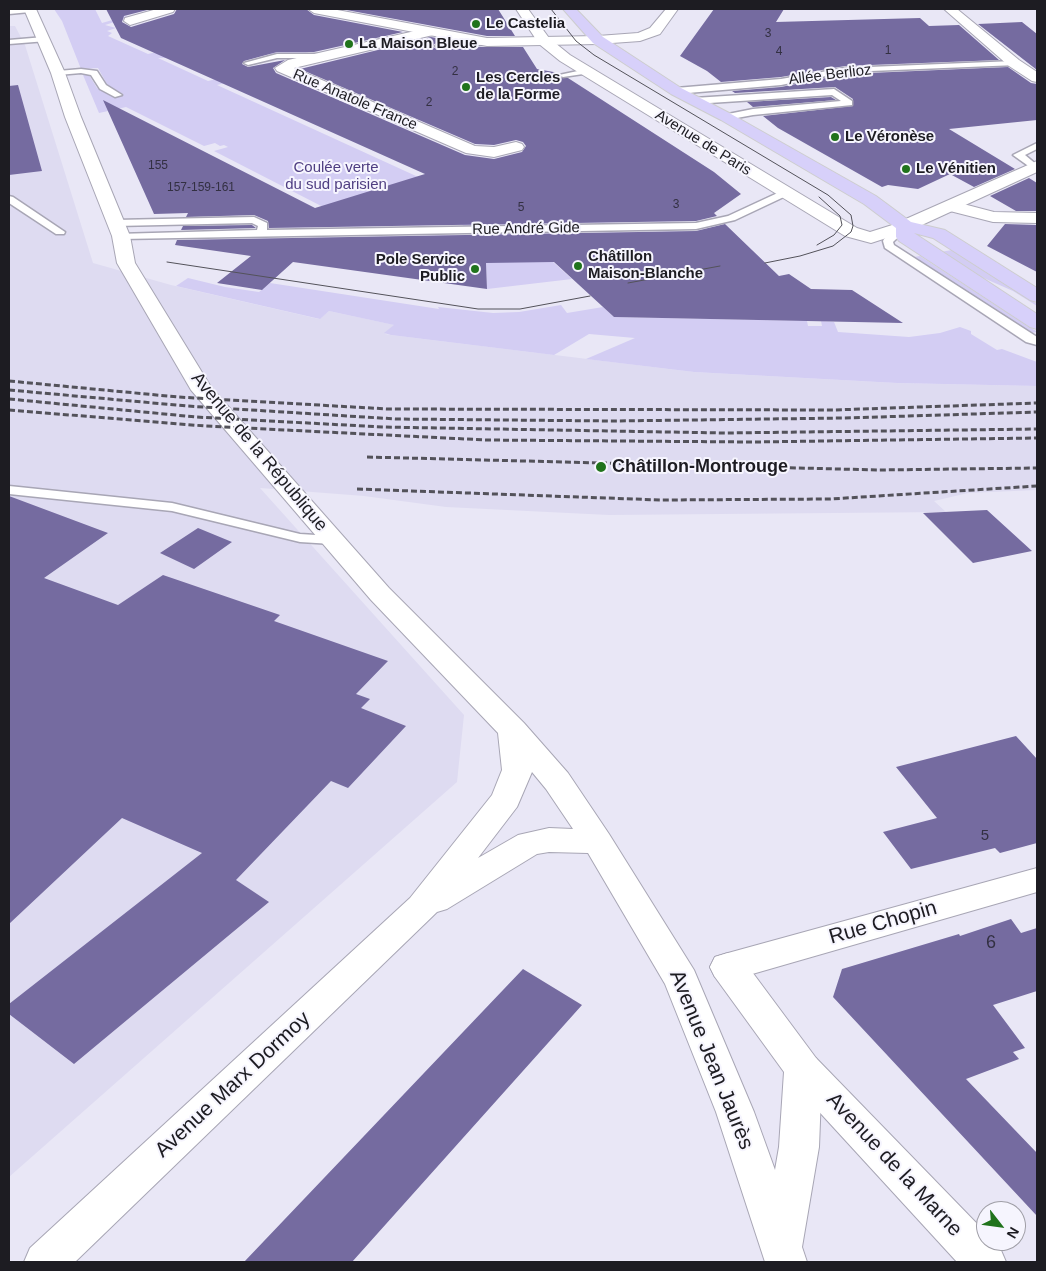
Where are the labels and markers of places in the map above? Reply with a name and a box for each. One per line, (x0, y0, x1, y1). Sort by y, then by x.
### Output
place label: Le Castelia (486, 15, 565, 33)
marker: Le Castelia (470, 18, 482, 30)
place label: La Maison Bleue (359, 35, 477, 53)
marker: La Maison Bleue (343, 38, 355, 50)
place label: Les Cercles de la Forme (476, 69, 560, 104)
marker: Les Cercles de la Forme (460, 81, 472, 93)
place label: Le Véronèse (845, 128, 934, 146)
marker: Le Véronèse (829, 131, 841, 143)
place label: Le Vénitien (916, 160, 996, 178)
marker: Le Vénitien (900, 163, 912, 175)
place label: Châtillon Maison-Blanche (588, 248, 703, 283)
place label: Pole Service Public (376, 251, 465, 286)
marker: Châtillon Maison-Blanche (572, 260, 584, 272)
marker: Pole Service Public (469, 263, 481, 275)
place label: Châtillon-Montrouge (612, 456, 788, 478)
marker: Châtillon-Montrouge (594, 460, 608, 474)

